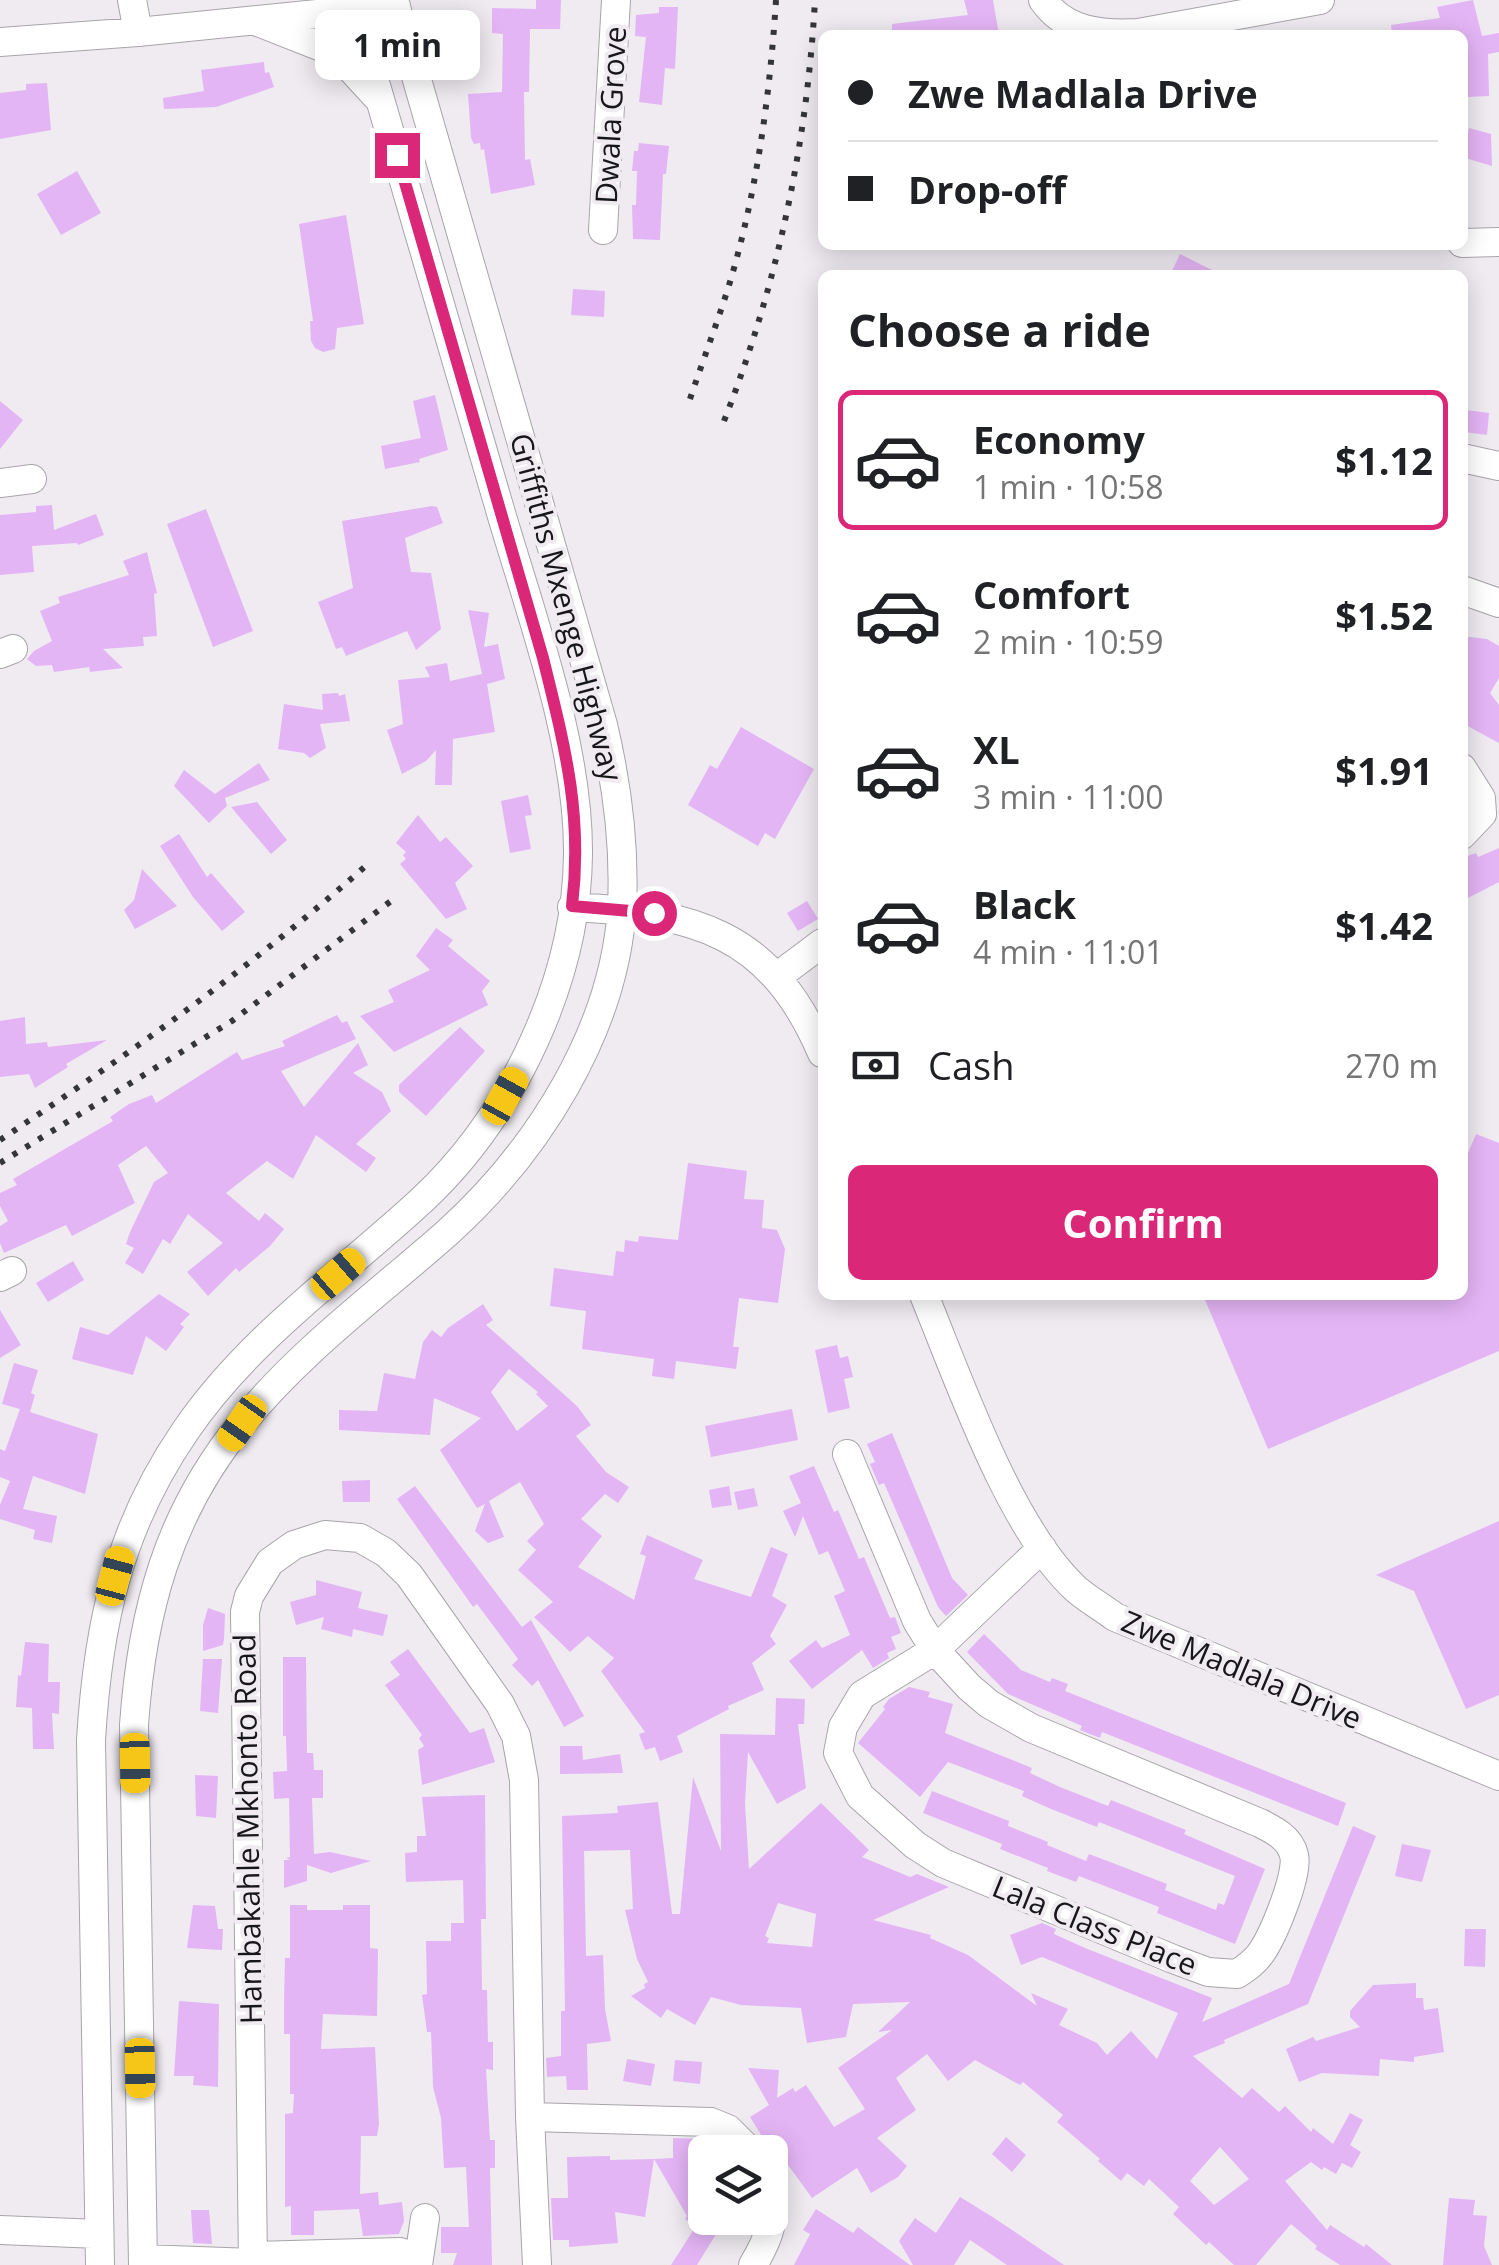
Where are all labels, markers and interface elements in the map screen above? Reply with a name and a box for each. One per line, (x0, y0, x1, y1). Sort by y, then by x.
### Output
callout: 1 min (314, 10, 480, 80)
text: 1 min (353, 23, 442, 66)
street label: Dwala Grove (585, 25, 635, 205)
text: Zwe Madlala Drive (908, 67, 1258, 119)
route end (375, 133, 420, 178)
text: Drop-off (908, 163, 1066, 215)
text: Choose a ride (848, 299, 1151, 360)
text: Economy (973, 413, 1145, 465)
icon: car (853, 415, 943, 505)
street label: Griffiths Mxenge Highway (501, 428, 633, 787)
text: $1.12 (1335, 434, 1433, 486)
text: 1 min · 10:58 (973, 465, 1164, 508)
text: Comfort (973, 568, 1130, 620)
icon: car (853, 570, 943, 660)
text: $1.52 (1335, 589, 1433, 641)
text: 2 min · 10:59 (973, 620, 1164, 663)
text: XL (973, 723, 1020, 775)
icon: car (853, 725, 943, 815)
text: $1.91 (1335, 744, 1433, 796)
text: 3 min · 11:00 (973, 775, 1164, 818)
text: Black (973, 878, 1076, 930)
icon: car (853, 880, 943, 970)
route start (632, 891, 677, 936)
text: $1.42 (1335, 899, 1433, 951)
text: 4 min · 11:01 (973, 930, 1164, 973)
icon: cash (848, 1038, 903, 1093)
text: Cash (928, 1039, 1014, 1091)
text: 270 m (1345, 1044, 1438, 1087)
car (477, 1062, 533, 1130)
button: Confirm (848, 1165, 1438, 1280)
car (306, 1243, 370, 1305)
car (213, 1390, 271, 1456)
car (93, 1543, 137, 1609)
street label: Zwe Madlala Drive (1116, 1600, 1368, 1738)
street label: Hambakahle Mkhonto Road (223, 1634, 271, 2024)
car (119, 1733, 151, 1793)
street label: Lala Class Place (987, 1865, 1203, 1985)
car (124, 2038, 156, 2098)
map controls (688, 2135, 788, 2235)
button: layers (688, 2135, 788, 2235)

